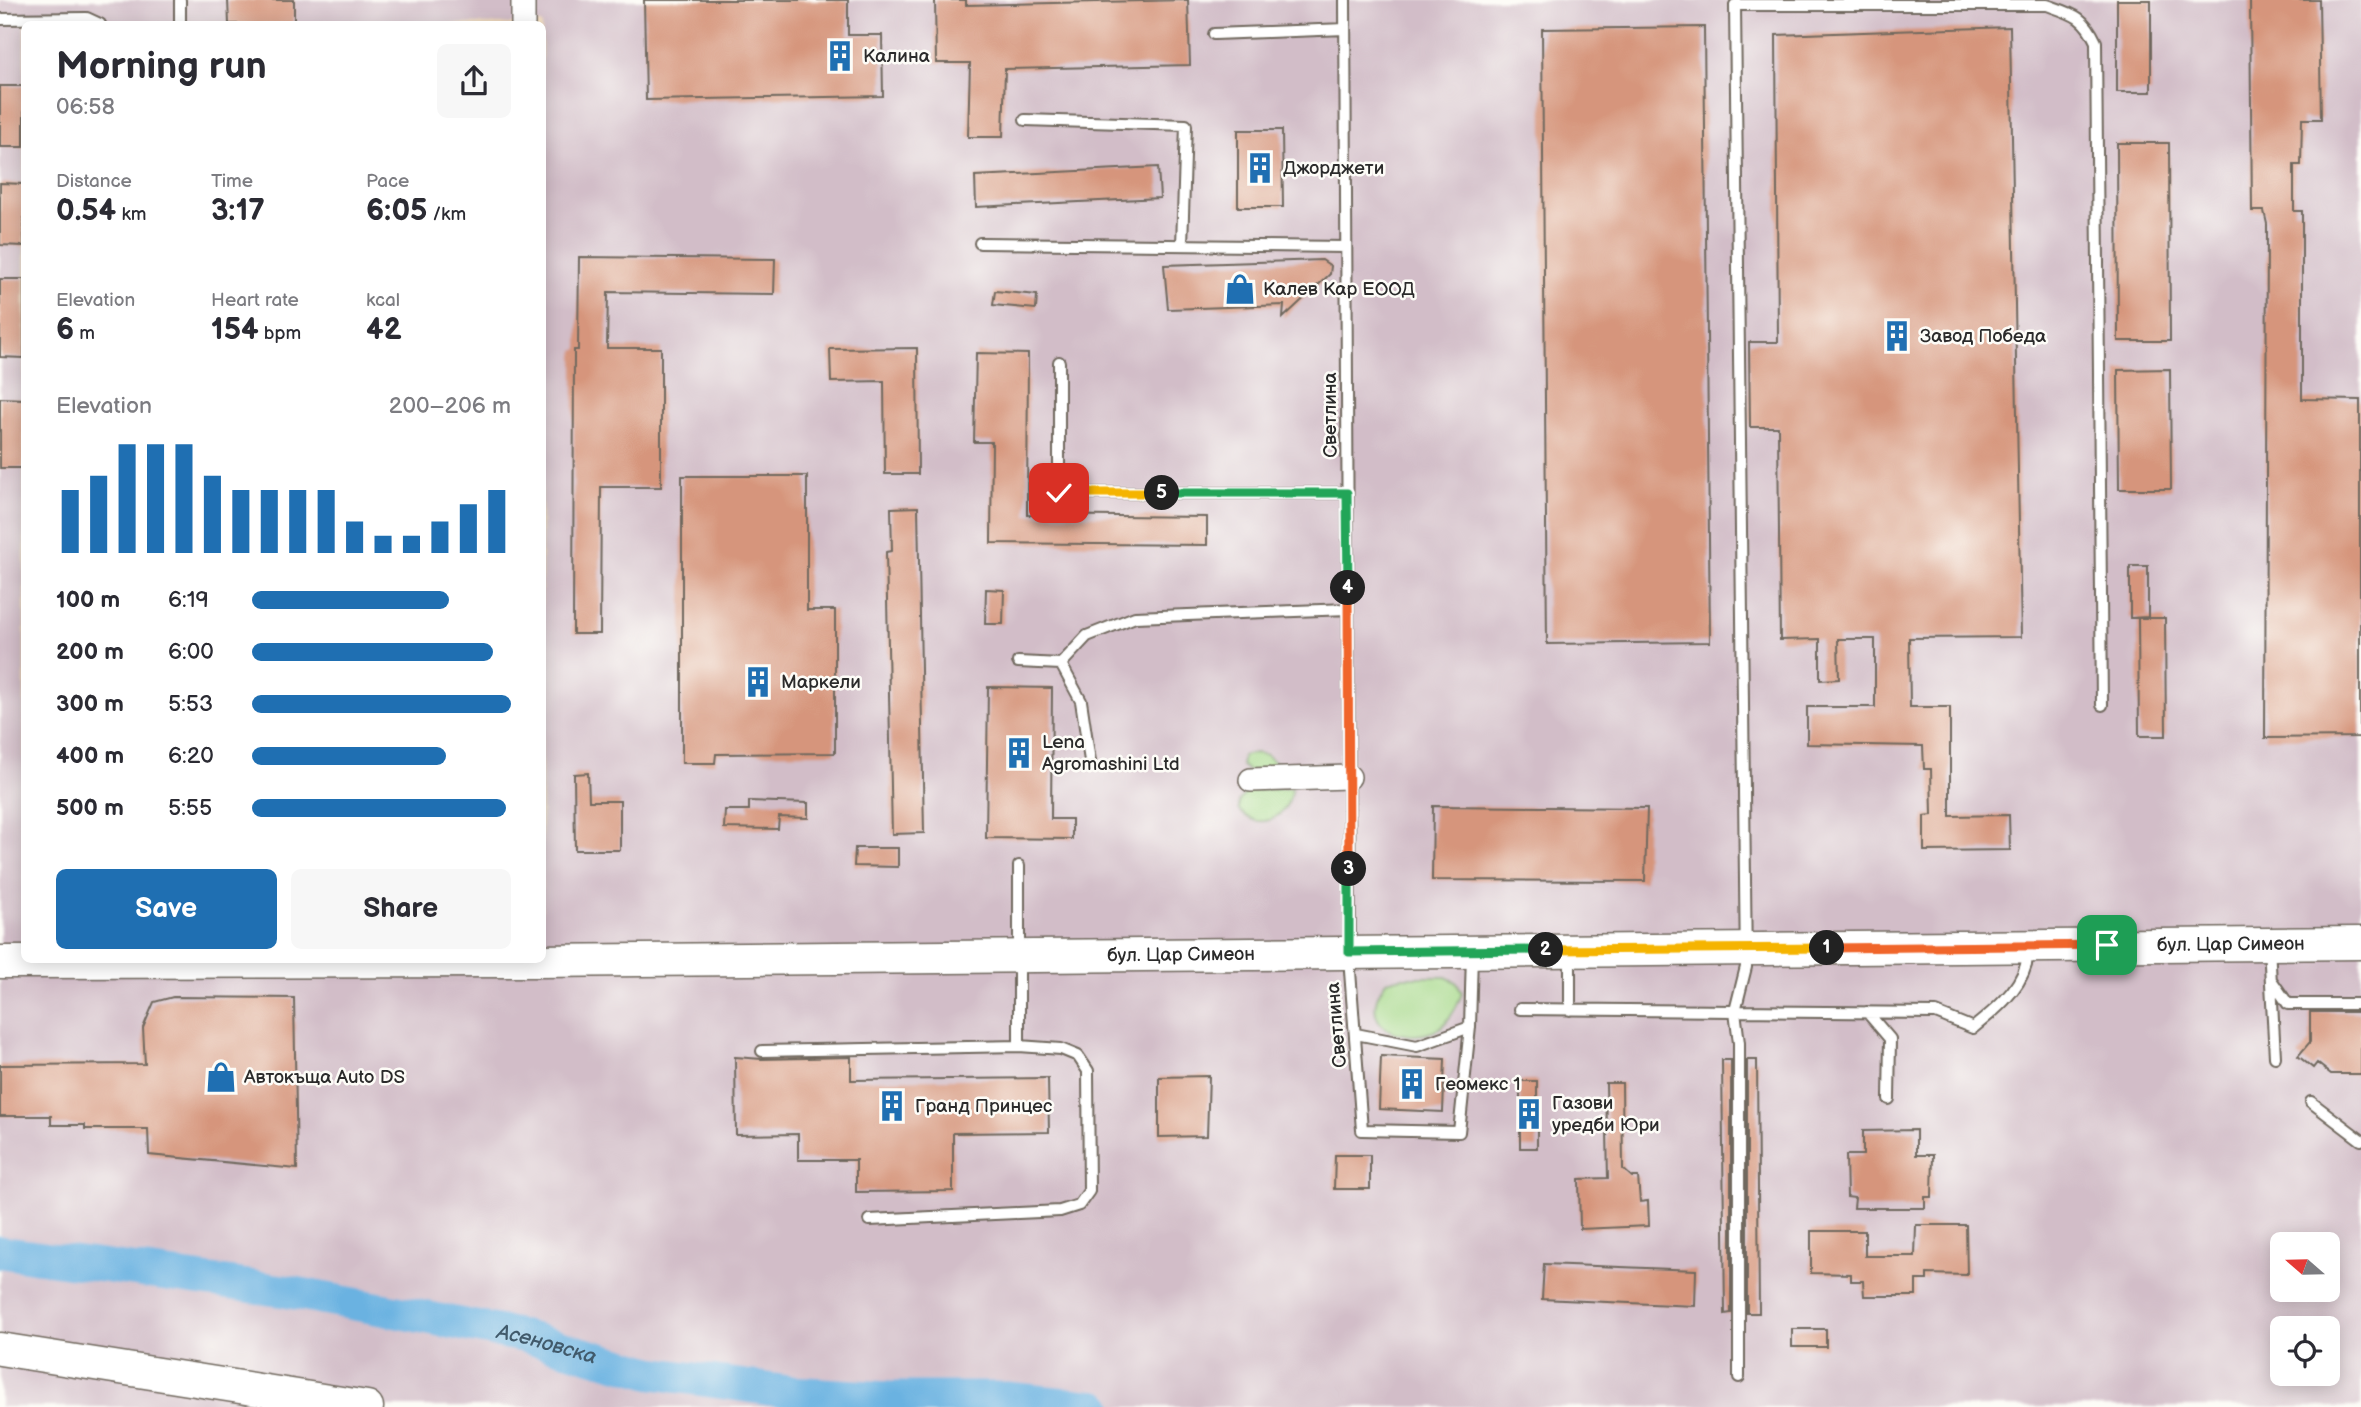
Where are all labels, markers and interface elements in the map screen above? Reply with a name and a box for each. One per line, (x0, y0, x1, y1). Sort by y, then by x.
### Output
building icon: Калина (823, 39, 857, 73)
text: Morning run (56, 44, 267, 89)
button: share (437, 44, 511, 118)
place label: Калина (863, 45, 930, 68)
text: 06:58 (56, 93, 115, 121)
building icon: Джорджети (1243, 151, 1277, 185)
place label: Джорджети (1283, 157, 1384, 180)
text: Distance (56, 170, 132, 193)
text: Time (211, 170, 253, 193)
text: Pace (366, 170, 409, 193)
text: 0.54 (56, 193, 116, 229)
text: 3:17 (211, 193, 265, 229)
text: 6:05 (366, 193, 427, 229)
text: km (116, 203, 146, 226)
text: /km (427, 203, 466, 226)
shop icon: Калев Кар ЕООД (1223, 272, 1257, 306)
place label: Калев Кар ЕООД (1263, 278, 1415, 301)
text: Elevation (56, 289, 135, 312)
text: Heart rate (211, 289, 299, 312)
text: kcal (366, 289, 400, 312)
text: 6 (56, 312, 74, 348)
text: 154 (211, 312, 259, 348)
text: 42 (366, 312, 402, 348)
building icon: Завод Победа (1880, 319, 1914, 353)
text: m (74, 322, 95, 345)
text: bpm (259, 322, 301, 345)
place label: Завод Победа (1920, 325, 2046, 348)
street label: Светлина (1319, 372, 1342, 458)
text: Elevation (56, 392, 152, 420)
text: 200–206 m (389, 392, 511, 420)
pin (1029, 463, 1089, 523)
icon: check (1040, 474, 1078, 512)
pin: 5 (1144, 476, 1180, 510)
text: 5 (1156, 481, 1167, 504)
pin: 4 (1330, 570, 1366, 606)
text: 4 (1342, 576, 1353, 599)
text: 100 m (56, 586, 120, 614)
text: 6:19 (168, 586, 209, 614)
text: 200 m (56, 638, 124, 666)
text: 6:00 (168, 638, 214, 666)
building icon: Маркели (741, 665, 775, 699)
place label: Маркели (781, 671, 861, 694)
text: 300 m (56, 690, 124, 718)
text: 5:53 (168, 690, 213, 718)
place label: Lena Agromashini Ltd (1042, 731, 1180, 776)
building icon: Lena Agromashini Ltd (1002, 736, 1036, 770)
text: 400 m (56, 742, 124, 770)
text: 6:20 (168, 742, 214, 770)
text: 500 m (56, 794, 124, 822)
text: 5:55 (168, 794, 212, 822)
pin: 3 (1332, 852, 1366, 886)
text: 3 (1343, 857, 1354, 880)
button: Save (56, 869, 277, 949)
button: Share (291, 869, 511, 949)
pin (2077, 915, 2137, 975)
icon: arrive (2088, 926, 2126, 964)
pin: 1 (1810, 930, 1844, 965)
pin: 2 (1528, 932, 1564, 968)
street label: бул. Цар Симеон (2157, 932, 2305, 957)
text: 1 (1823, 936, 1831, 959)
text: 2 (1540, 938, 1551, 961)
street label: бул. Цар Симеон (1107, 942, 1255, 967)
street label: Светлина (1322, 981, 1352, 1069)
shop icon: Автокъща Auto DS (204, 1060, 238, 1094)
place label: Автокъща Auto DS (243, 1066, 405, 1089)
building icon: Геомекс 1 (1395, 1067, 1429, 1101)
place label: Геомекс 1 (1435, 1073, 1521, 1096)
building icon: Гранд Принцес (875, 1089, 909, 1123)
place label: Газови уредби Юри (1552, 1092, 1660, 1137)
place label: Гранд Принцес (915, 1095, 1053, 1118)
building icon: Газови уредби Юри (1512, 1097, 1546, 1131)
north arrow (2270, 1232, 2340, 1302)
map controls (2270, 1232, 2340, 1386)
button: locate (2270, 1316, 2340, 1386)
water label: Асеновска (493, 1319, 600, 1369)

